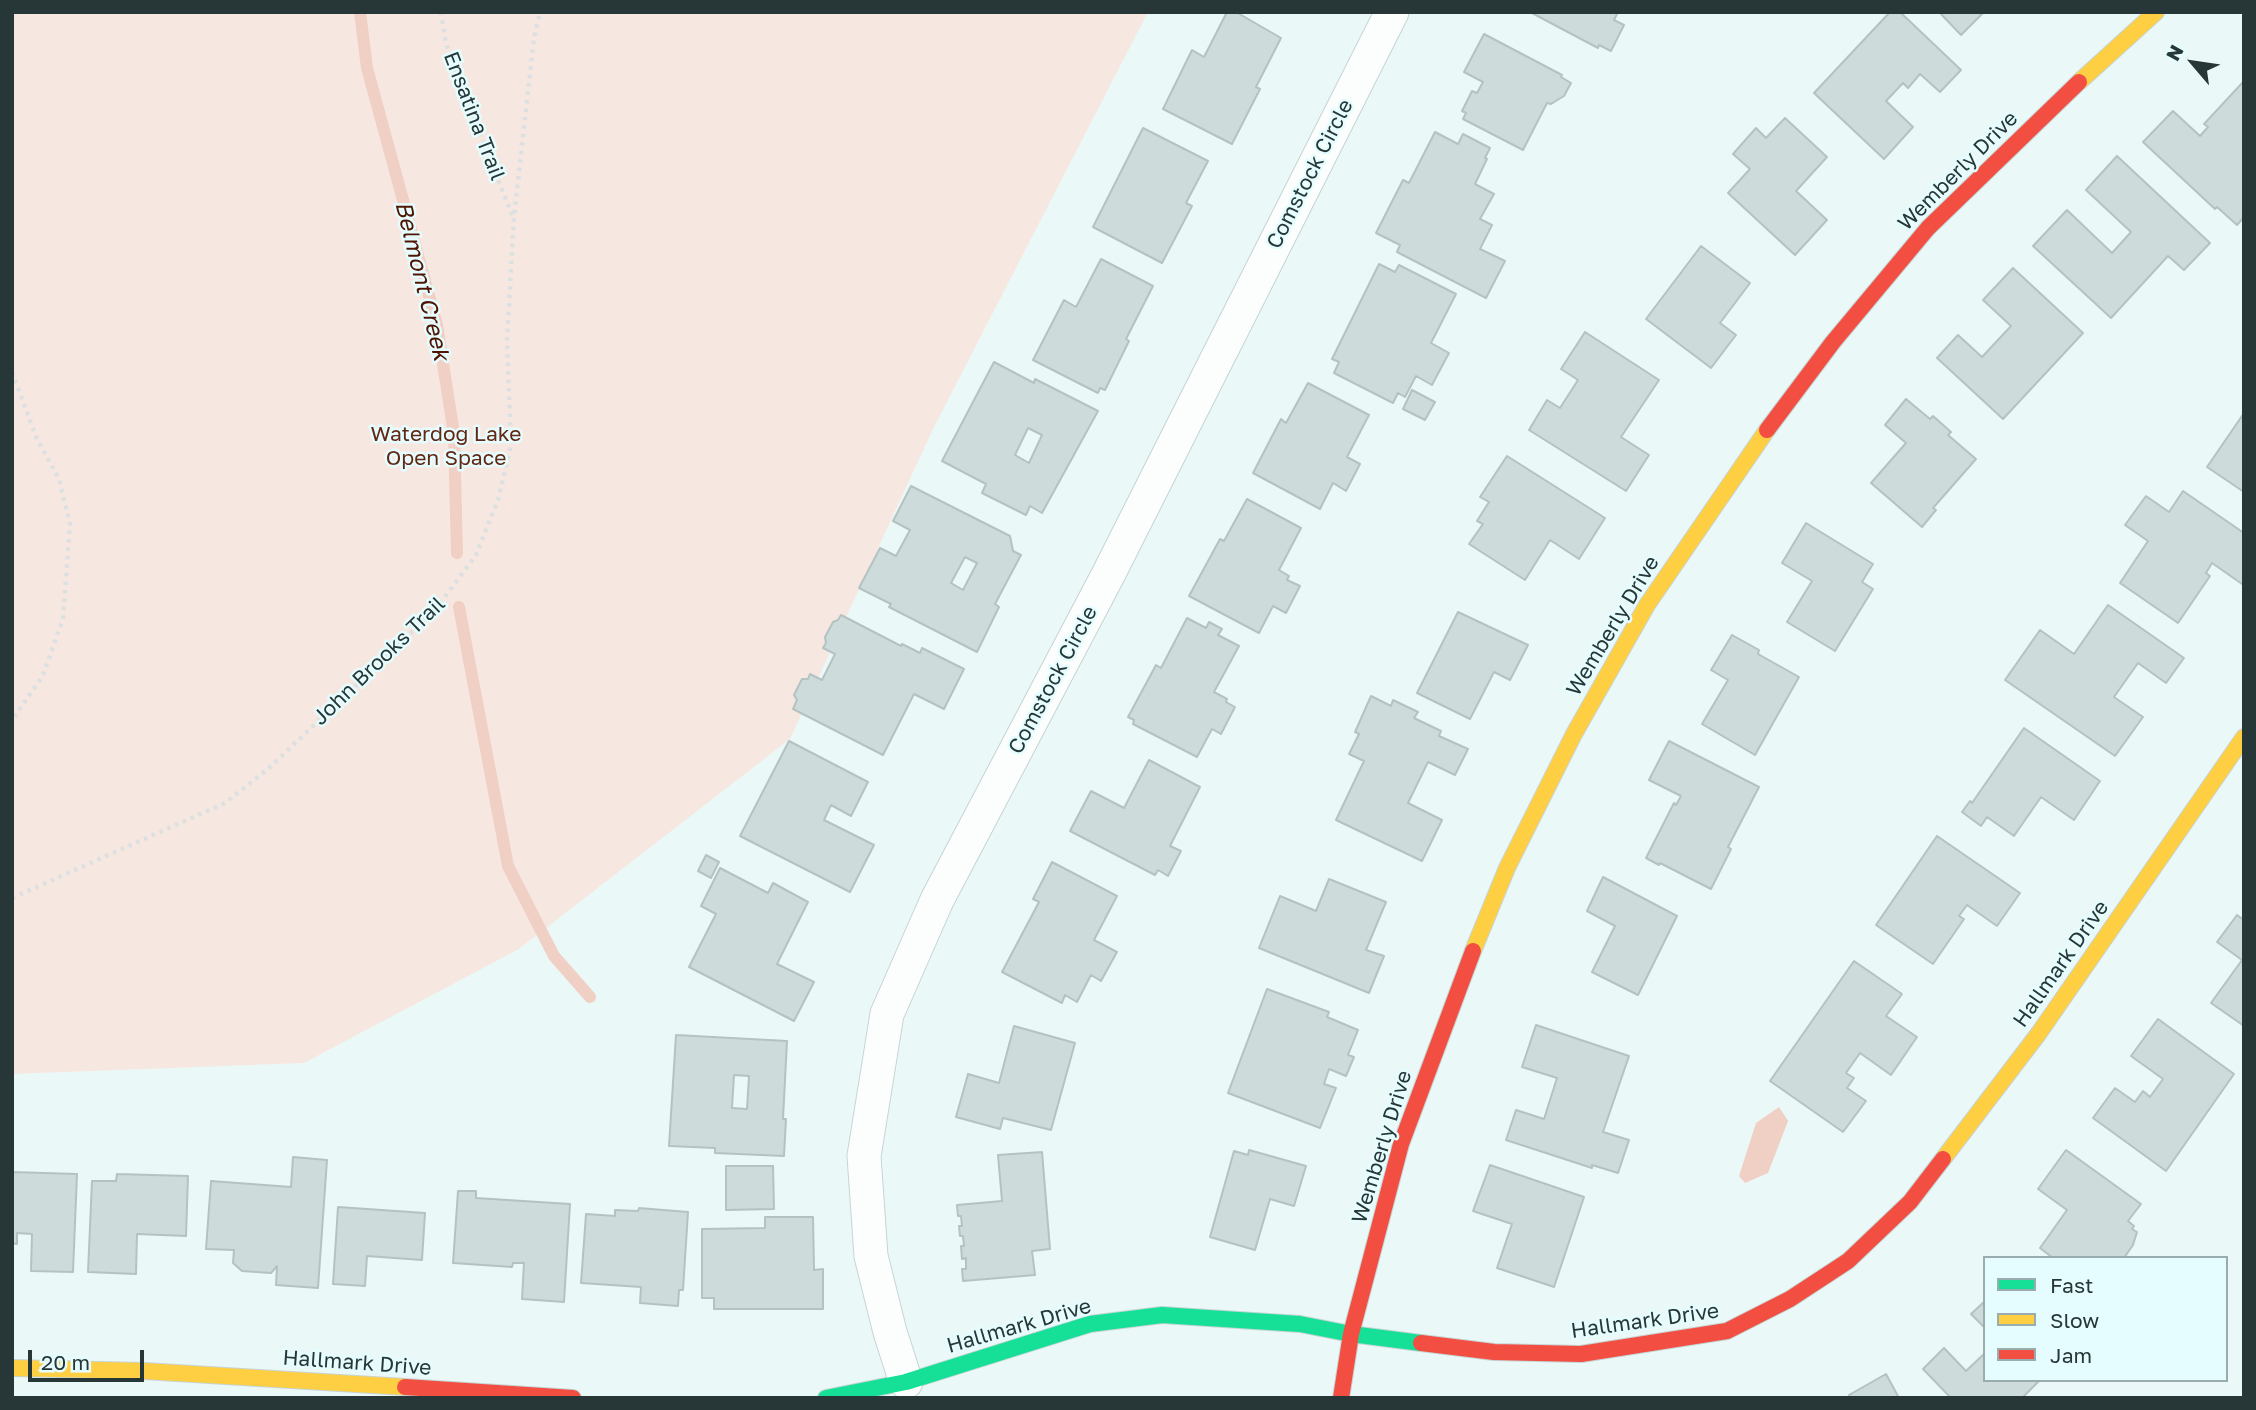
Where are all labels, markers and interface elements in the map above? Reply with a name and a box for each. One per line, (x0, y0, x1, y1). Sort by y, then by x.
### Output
north arrow (2158, 28, 2228, 98)
text: N (2161, 41, 2188, 64)
street label: Ensatina Trail (438, 48, 510, 184)
street label: Comstock Circle (1262, 95, 1358, 253)
street label: Wemberly Drive (1893, 106, 2023, 236)
water label: Belmont Creek (389, 198, 455, 364)
park label: Waterdog Lake Open Space (371, 421, 521, 471)
street label: Wemberly Drive (1561, 551, 1665, 701)
street label: John Brooks Trail (308, 591, 450, 731)
street label: Comstock Circle (1003, 602, 1103, 758)
street label: Hallmark Drive (2008, 896, 2114, 1032)
street label: Wemberly Drive (1347, 1067, 1417, 1227)
legend (1983, 1256, 2228, 1382)
text: Fast (2050, 1272, 2093, 1298)
street label: Hallmark Drive (944, 1293, 1094, 1359)
street label: Hallmark Drive (1569, 1298, 1721, 1344)
text: Slow (2050, 1307, 2099, 1333)
scale bar (32, 1336, 147, 1380)
text: Jam (2050, 1342, 2092, 1368)
street label: Hallmark Drive (282, 1345, 432, 1381)
text: 20 m (41, 1349, 90, 1375)

